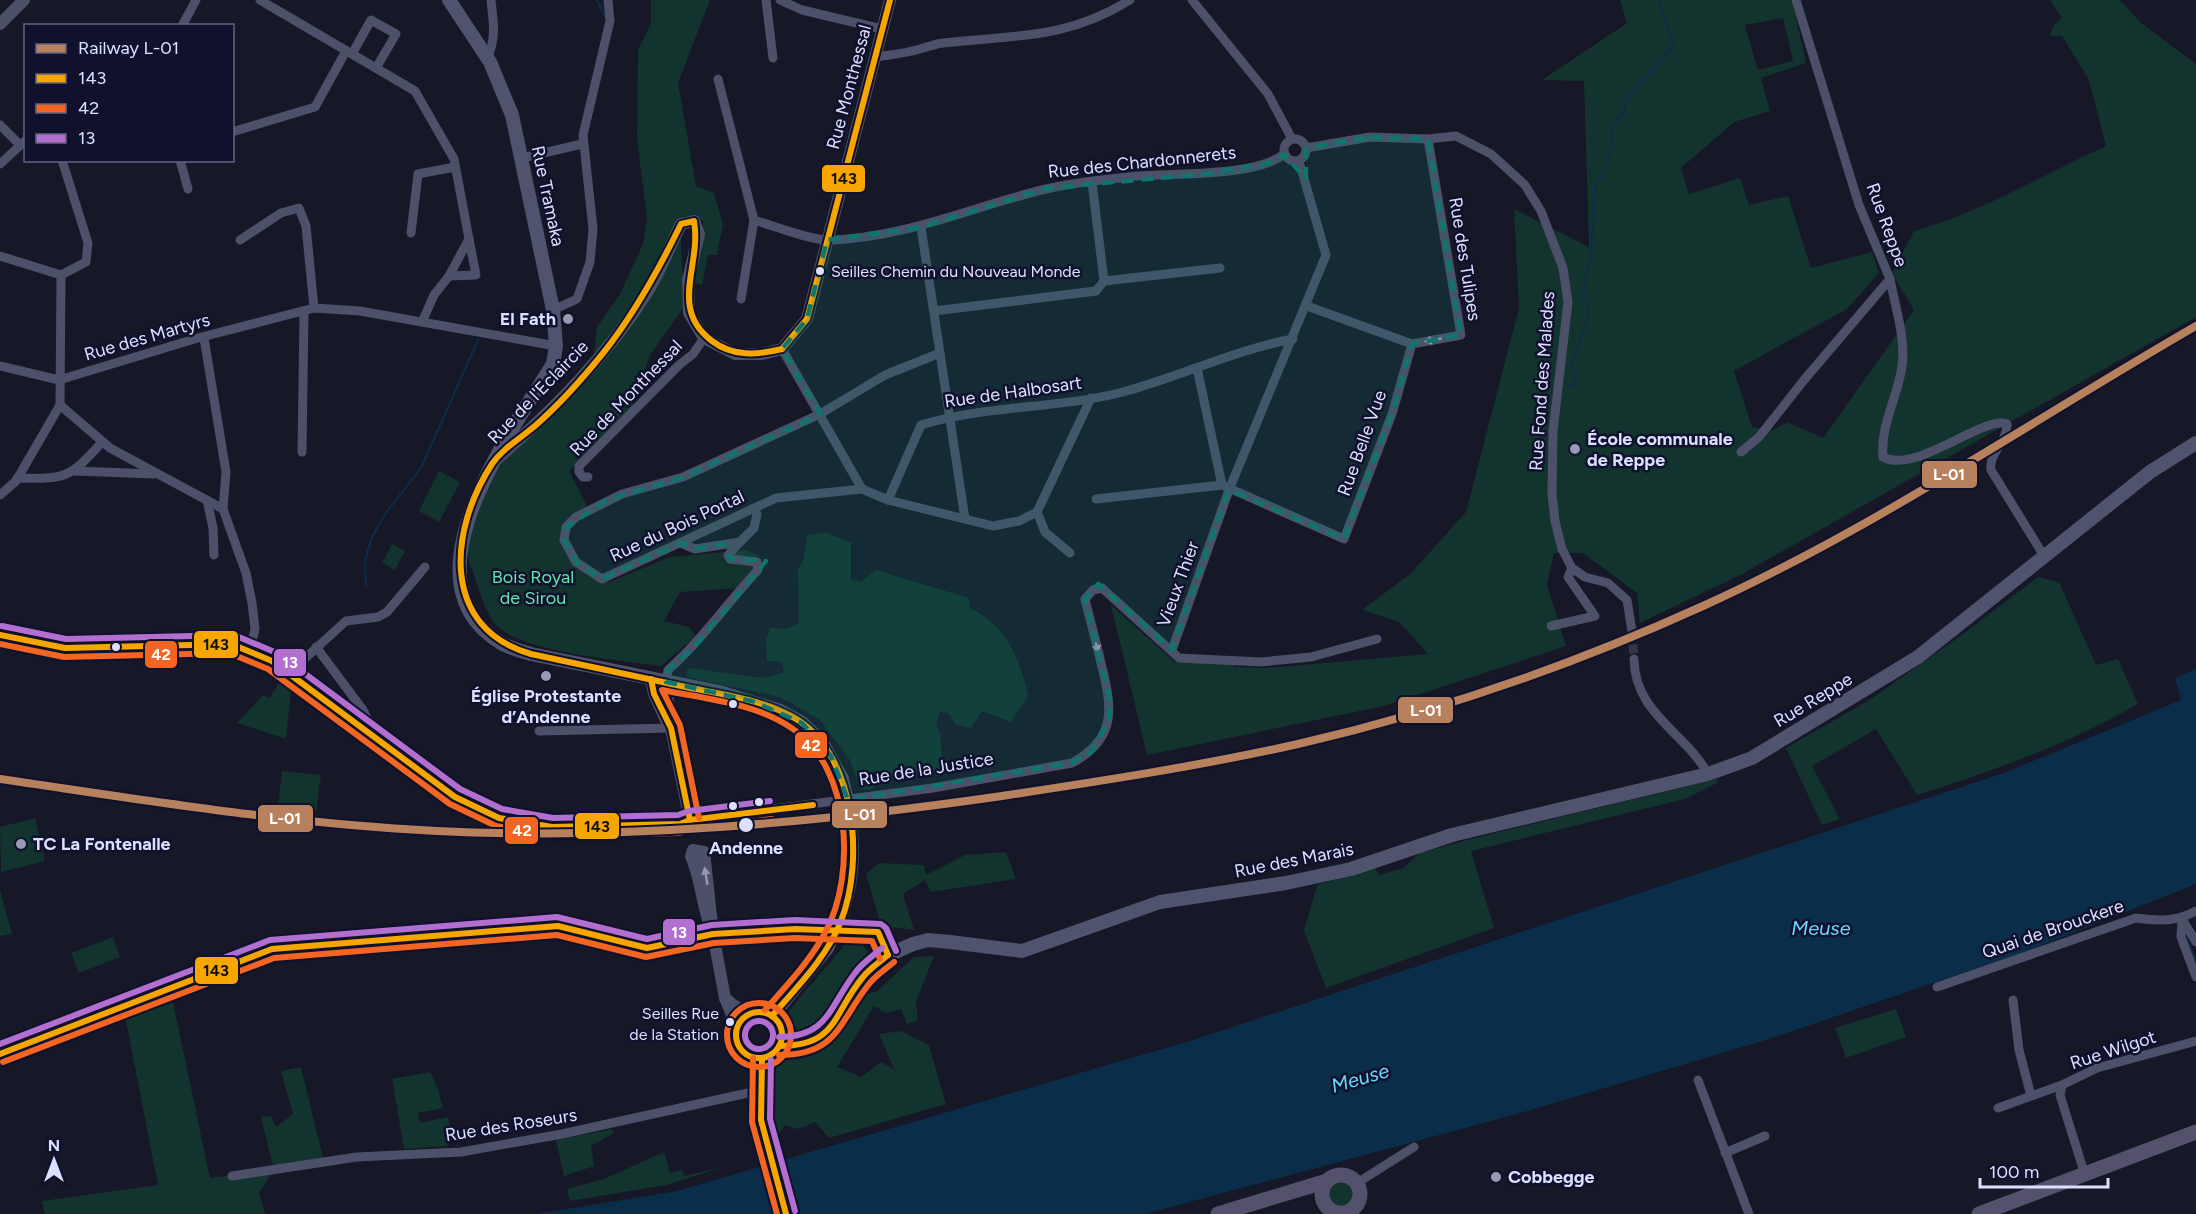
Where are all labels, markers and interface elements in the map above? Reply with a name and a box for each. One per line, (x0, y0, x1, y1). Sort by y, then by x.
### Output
street label: Rue Monthessal (822, 22, 876, 152)
legend (24, 24, 234, 162)
text: Railway L-01 (78, 37, 179, 59)
text: 143 (78, 67, 106, 89)
text: 42 (78, 97, 99, 119)
text: 13 (78, 127, 95, 149)
street label: Rue des Chardonnerets (1047, 141, 1237, 183)
street label: Rue Tramaka (527, 144, 569, 248)
line badge: 143 (821, 164, 866, 193)
text: 143 (831, 169, 857, 188)
street label: Rue Reppe (1862, 180, 1912, 270)
street label: Rue des Tulipes (1444, 196, 1486, 322)
place label: Seilles Chemin du Nouveau Monde (831, 262, 1081, 281)
marker: Seilles Chemin du Nouveau Monde (814, 265, 826, 277)
street label: Rue Fond des Malades (1525, 290, 1559, 472)
place label: El Fath (500, 308, 556, 330)
street label: Rue des Martyrs (81, 309, 213, 365)
marker: El Fath (561, 312, 575, 326)
street label: Rue de Monthessal (565, 335, 687, 461)
street label: Rue de l'Eclaircie (483, 336, 593, 448)
one-way arrow (1423, 336, 1442, 345)
street label: Rue de Halbosart (943, 371, 1083, 413)
street label: Rue Belle Vue (1333, 387, 1391, 499)
place label: École communale de Reppe (1587, 428, 1733, 471)
marker: École communale de Reppe (1568, 442, 1582, 456)
line badge: L-01 (1921, 460, 1978, 489)
text: L-01 (1933, 465, 1965, 484)
street label: Rue du Bois Portal (606, 485, 748, 567)
street label: Vieux Thier (1152, 538, 1204, 630)
park label: Bois Royal de Sirou (492, 566, 574, 609)
line badge: 143 (193, 630, 239, 659)
text: 143 (203, 635, 229, 654)
one-way arrow (1092, 635, 1102, 653)
line badge: 42 (144, 640, 178, 669)
unlabelled marker (110, 641, 122, 653)
text: 42 (151, 645, 171, 664)
line badge: 13 (273, 648, 307, 677)
text: 13 (282, 653, 298, 672)
street label: Rue Reppe (1770, 668, 1856, 732)
marker: Église Protestante d’Andenne (539, 669, 553, 683)
place label: Église Protestante d’Andenne (471, 685, 621, 728)
line badge: L-01 (1397, 696, 1454, 724)
unlabelled marker (727, 698, 739, 710)
text: L-01 (1410, 701, 1442, 720)
line badge: 42 (794, 731, 828, 759)
text: 42 (801, 736, 821, 755)
street label: Rue de la Justice (857, 747, 995, 791)
unlabelled marker (753, 796, 765, 808)
unlabelled marker (727, 800, 739, 812)
line badge: L-01 (831, 800, 888, 829)
line badge: L-01 (257, 804, 314, 833)
text: L-01 (844, 805, 876, 824)
text: L-01 (269, 809, 301, 828)
line badge: 143 (574, 812, 620, 840)
line badge: 42 (504, 816, 539, 845)
marker: Andenne (737, 816, 755, 834)
text: 143 (584, 817, 610, 836)
text: 42 (512, 821, 532, 840)
place label: TC La Fontenalle (33, 833, 171, 855)
marker: TC La Fontenalle (14, 837, 28, 851)
place label: Andenne (709, 837, 783, 859)
street label: Rue des Marais (1232, 838, 1356, 882)
one-way arrow (702, 866, 711, 885)
street label: Quai de Brouckere (1979, 894, 2127, 964)
water label: Meuse (1791, 916, 1851, 940)
line badge: 13 (662, 918, 696, 946)
text: 13 (671, 923, 687, 942)
line badge: 143 (194, 956, 239, 985)
text: 143 (203, 961, 229, 980)
place label: Seilles Rue de la Station (629, 1004, 719, 1044)
marker: Seilles Rue de la Station (724, 1016, 736, 1028)
street label: Rue Wilgot (2067, 1026, 2159, 1074)
water label: Meuse (1328, 1058, 1392, 1098)
street label: Rue des Roseurs (443, 1104, 579, 1146)
north arrow (24, 1130, 84, 1190)
text: N (48, 1136, 60, 1155)
scale bar (1980, 1151, 2108, 1189)
text: 100 m (1989, 1161, 2039, 1183)
place label: Cobbegge (1508, 1166, 1595, 1188)
marker: Cobbegge (1489, 1170, 1503, 1184)

